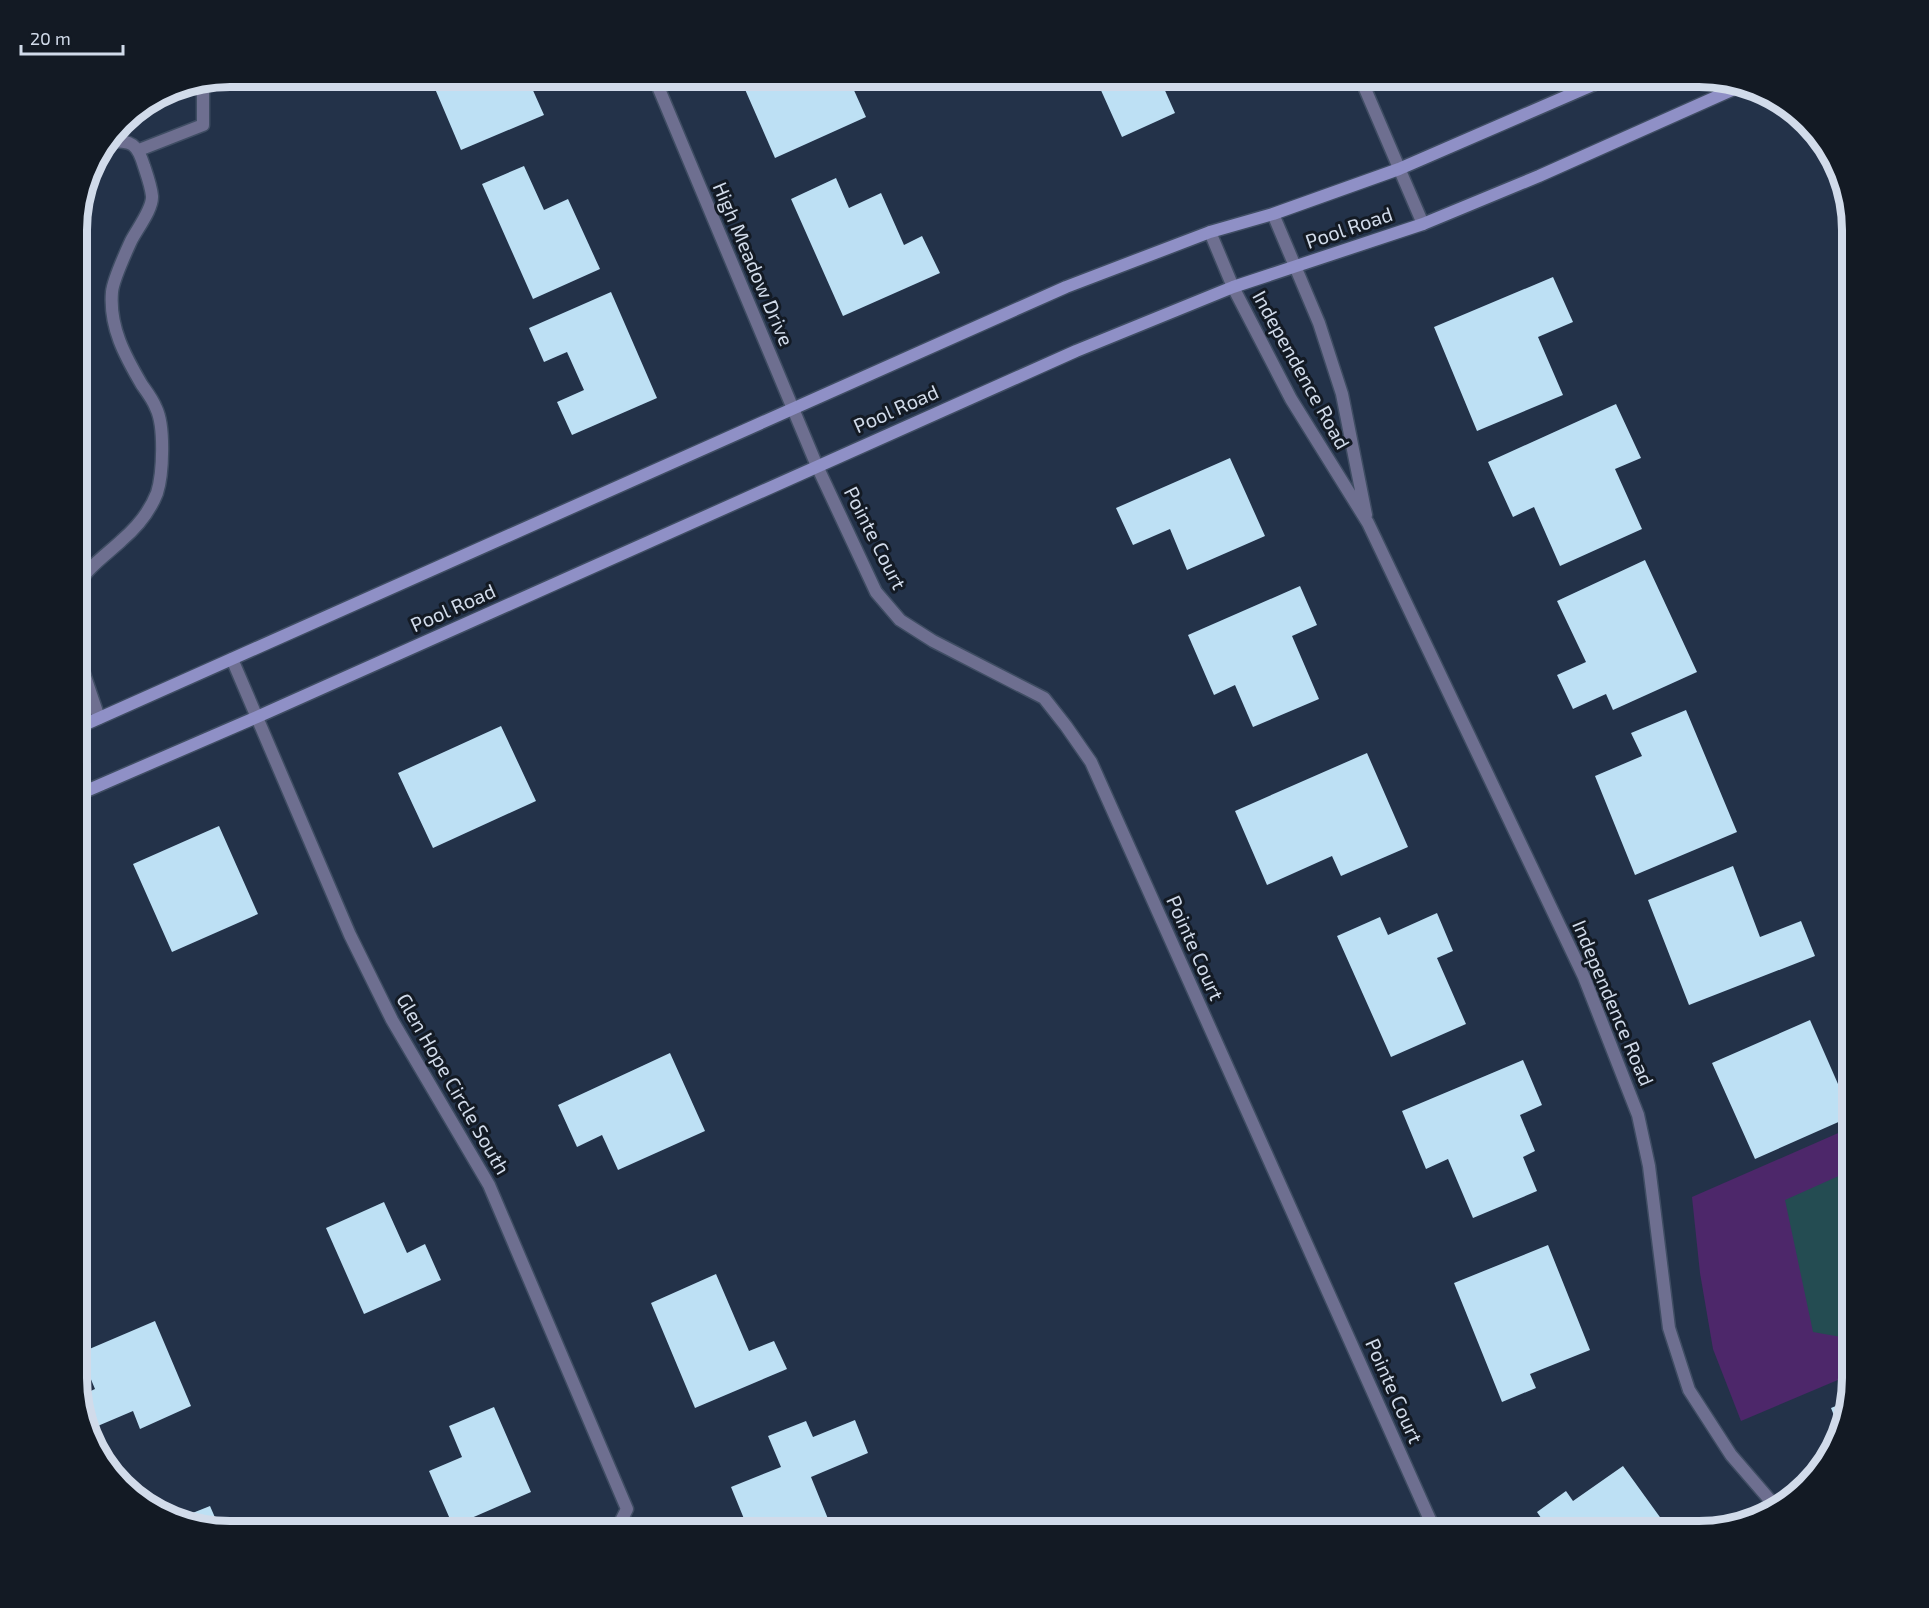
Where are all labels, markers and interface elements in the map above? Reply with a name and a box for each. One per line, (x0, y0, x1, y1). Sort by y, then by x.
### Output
scale bar (21, 18, 123, 56)
text: 20 m (30, 27, 71, 49)
street label: High Meadow Drive (709, 178, 799, 349)
street label: Pool Road (1302, 201, 1395, 253)
street label: Independence Road (1248, 286, 1355, 453)
street label: Pool Road (849, 379, 942, 437)
street label: Pointe Court (840, 482, 912, 593)
street label: Pool Road (406, 578, 499, 636)
street label: Pointe Court (1162, 891, 1230, 1004)
street label: Independence Road (1568, 916, 1660, 1089)
street label: Glen Hope Circle South (392, 989, 516, 1178)
street label: Pointe Court (1361, 1334, 1429, 1447)

